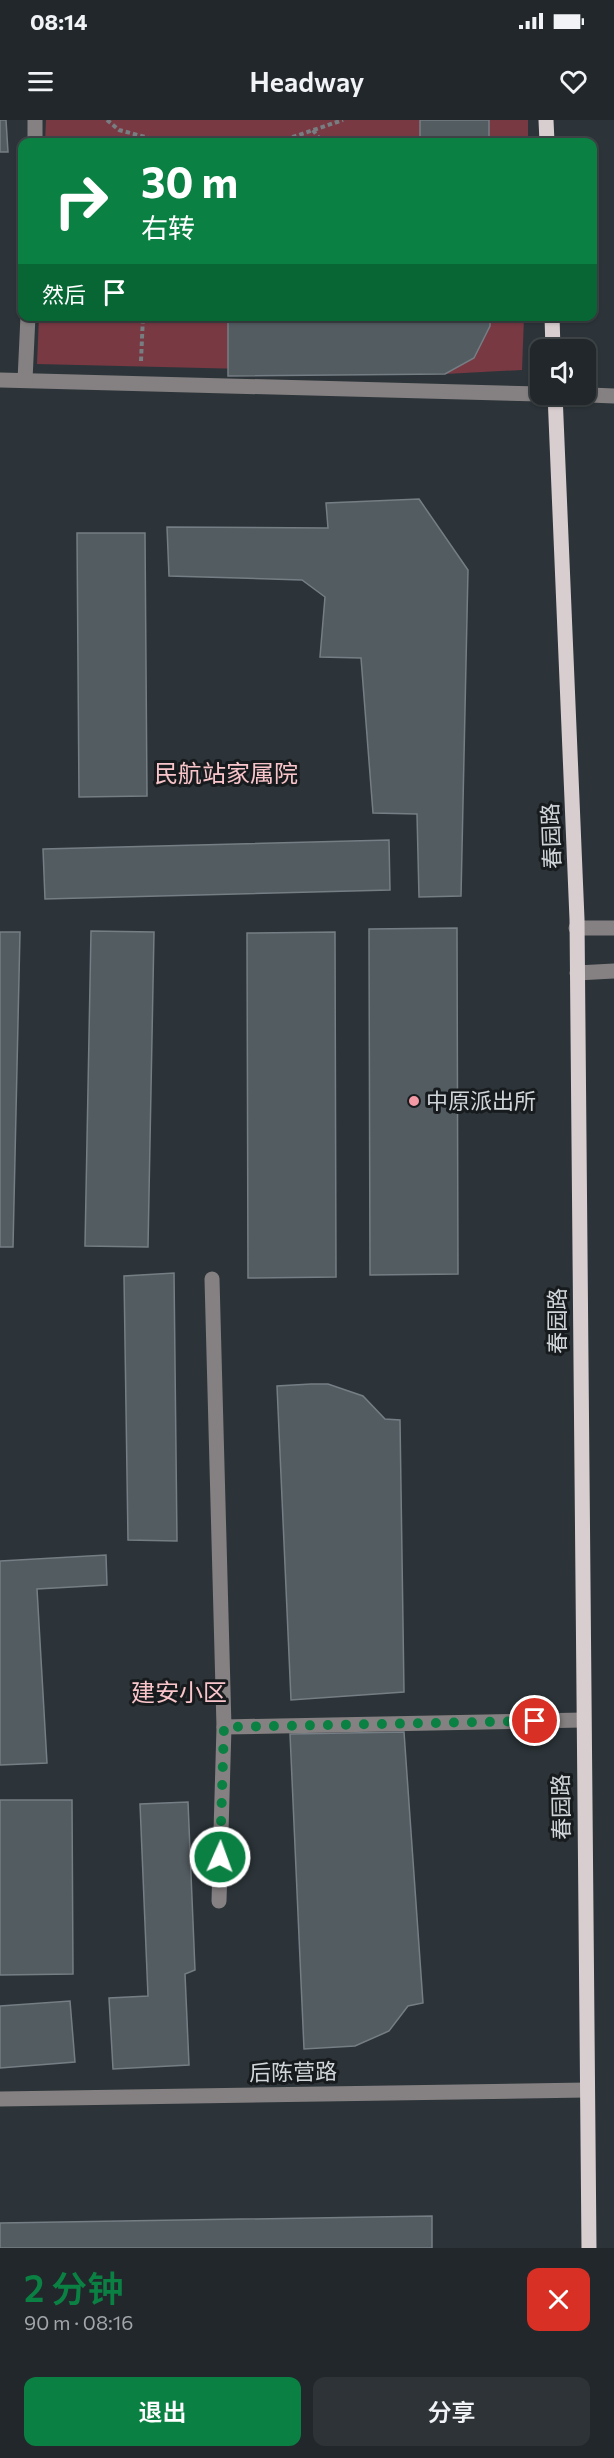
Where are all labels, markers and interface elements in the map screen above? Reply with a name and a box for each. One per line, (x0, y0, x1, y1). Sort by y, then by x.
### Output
text: 08:14 (30, 8, 88, 35)
icon: menu (24, 65, 57, 98)
text: Headway (250, 65, 364, 98)
icon: heart (557, 65, 590, 98)
text: 30 m (141, 155, 238, 207)
icon: right (42, 162, 120, 240)
text: 右转 (141, 211, 195, 244)
icon: arrive (98, 276, 131, 309)
text: 然后 (42, 281, 86, 308)
map controls (530, 339, 596, 405)
button: sound (530, 339, 596, 405)
district label: 民航站家属院 (154, 758, 298, 787)
street label: 春园路 (536, 803, 565, 869)
place label: 中原派出所 (426, 1087, 536, 1114)
marker: 中原派出所 (407, 1094, 421, 1108)
street label: 春园路 (543, 1288, 570, 1354)
district label: 建安小区 (131, 1677, 227, 1706)
pin (509, 1695, 560, 1746)
icon: arrive (518, 1704, 551, 1737)
street label: 春园路 (546, 1774, 575, 1840)
position arrow (188, 1825, 252, 1889)
street label: 后陈营路 (249, 2057, 337, 2086)
text: 2 分钟 (24, 2265, 123, 2309)
button: close (527, 2268, 590, 2331)
text: 90 m · 08:16 (24, 2310, 133, 2334)
button: 退出 (24, 2377, 301, 2446)
button: 分享 (313, 2377, 590, 2446)

